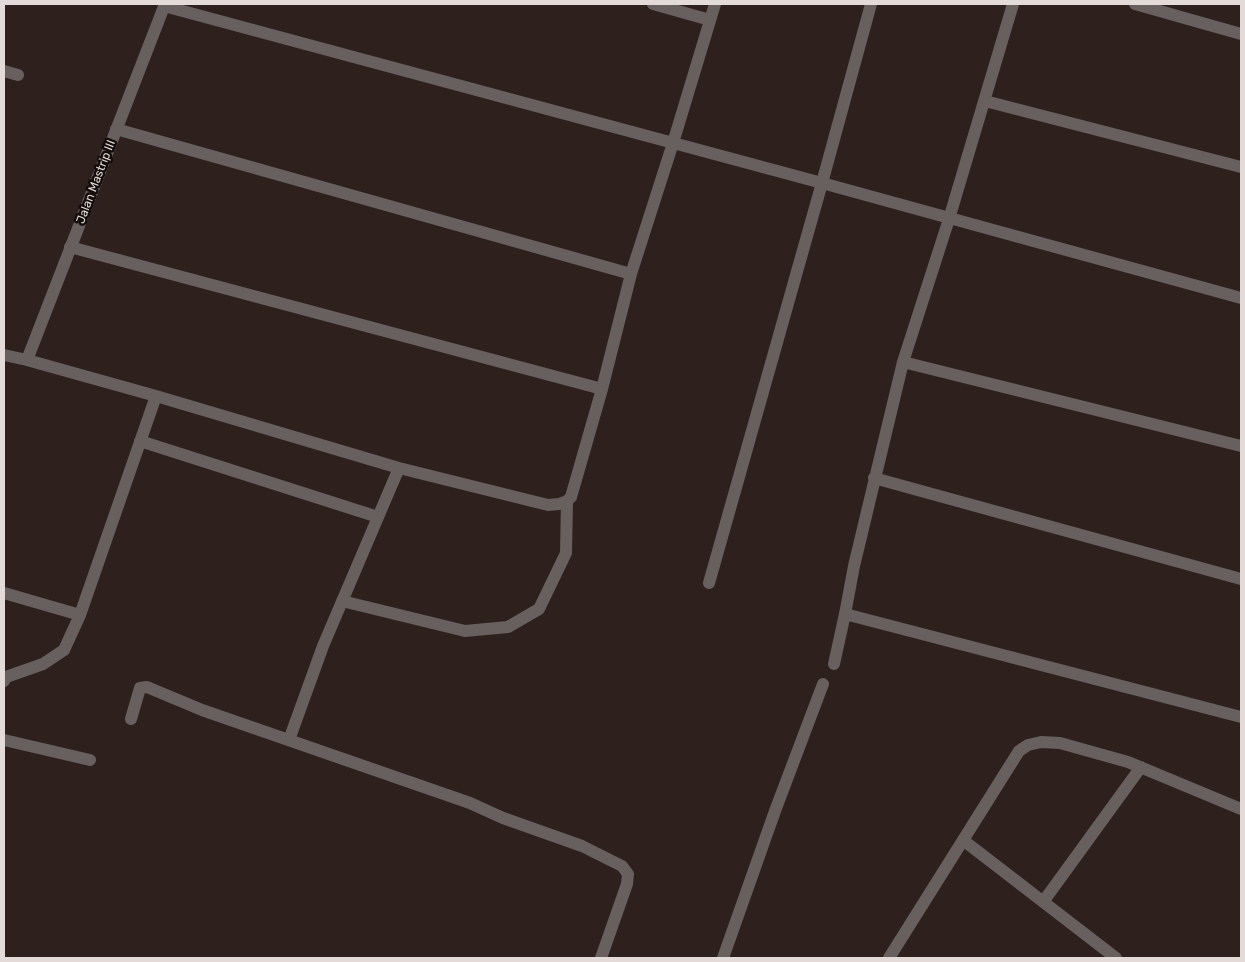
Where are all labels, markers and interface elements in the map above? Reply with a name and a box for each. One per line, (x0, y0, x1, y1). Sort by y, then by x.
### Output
street label: Jalan Mastrip III (73, 138, 119, 226)

